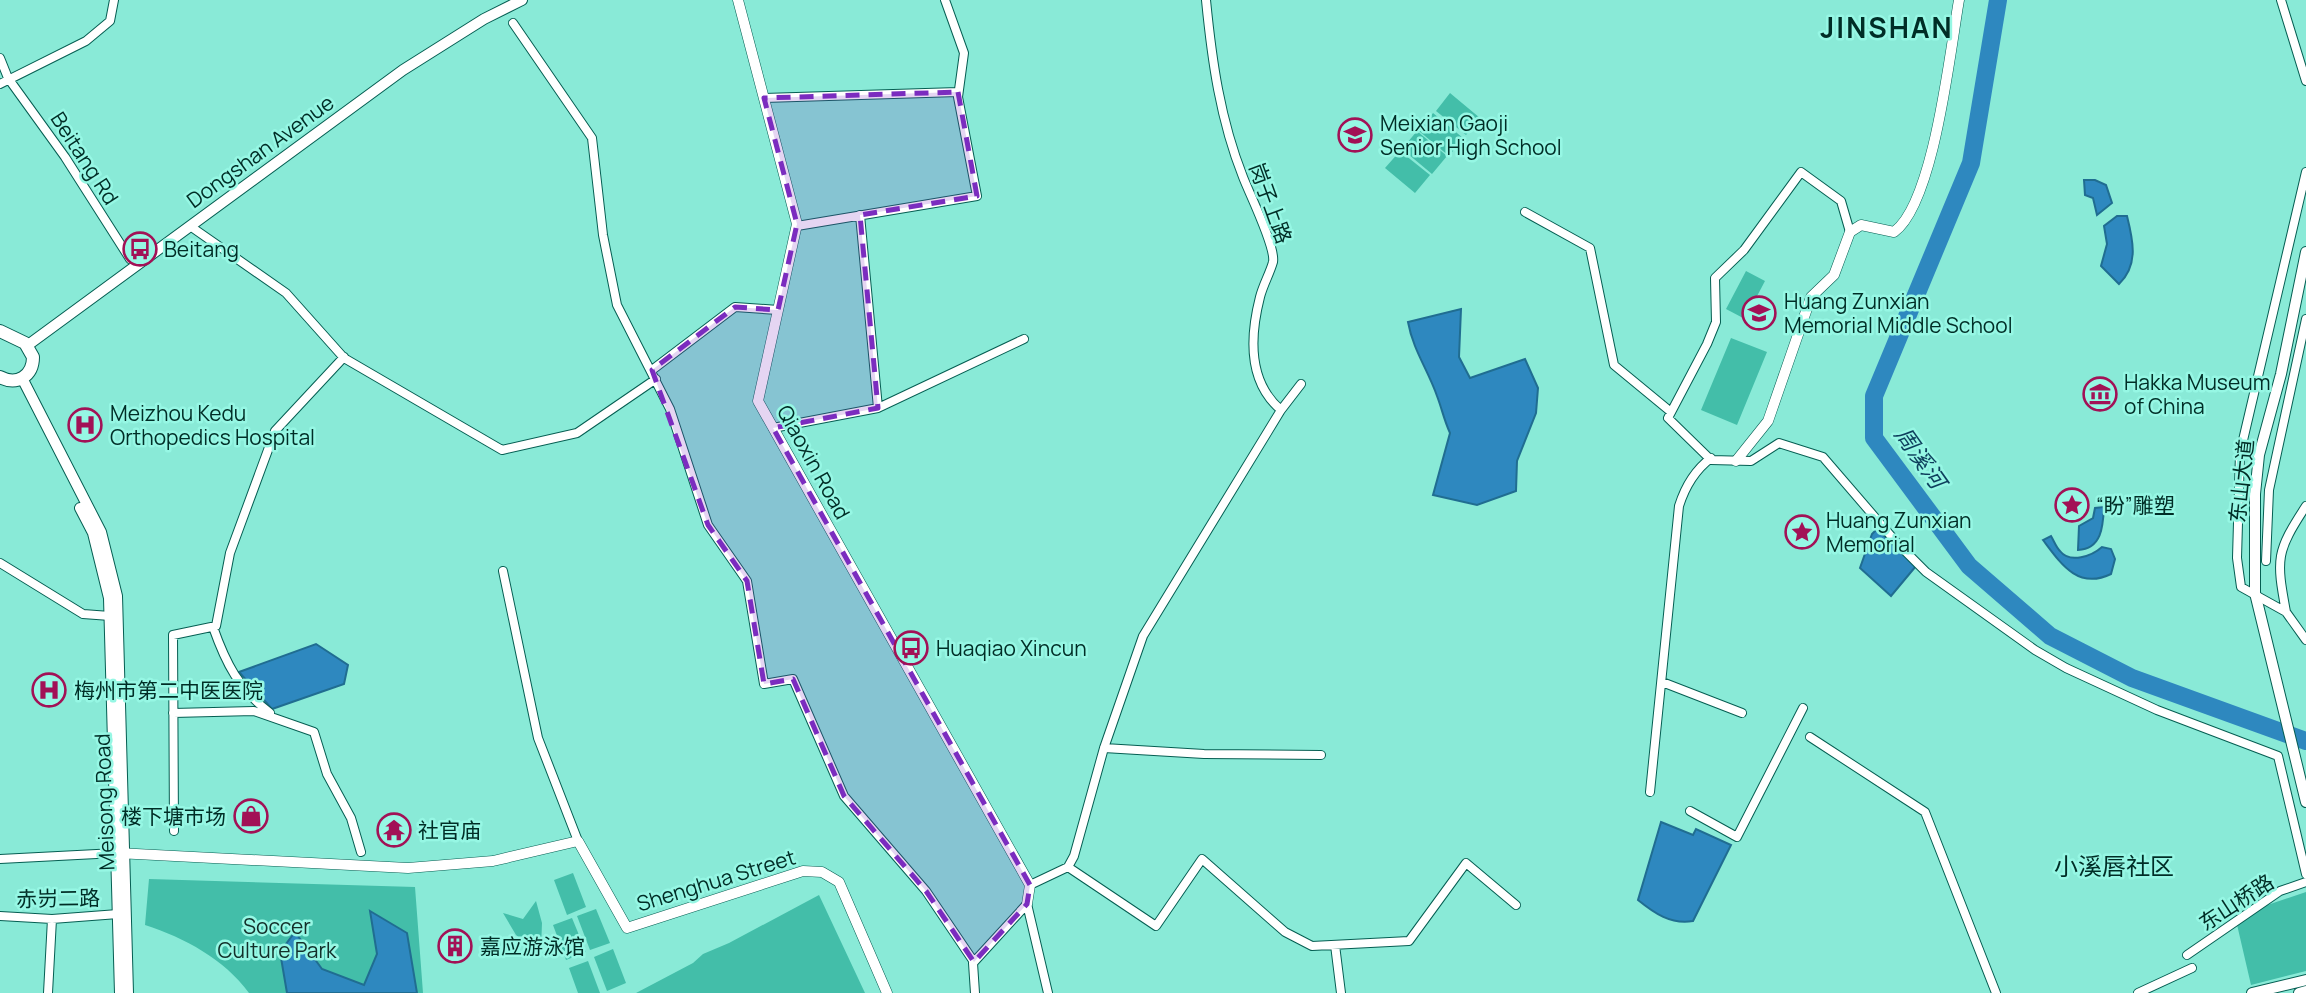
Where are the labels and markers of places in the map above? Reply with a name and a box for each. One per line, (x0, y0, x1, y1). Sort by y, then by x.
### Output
place label: Meixian Gaoji Senior High School (1380, 109, 1562, 161)
school or university icon: Meixian Gaoji Senior High School (1336, 116, 1374, 154)
bus stop icon: Beitang (121, 230, 159, 268)
place label: Beitang (164, 235, 239, 263)
place label: Huang Zunxian Memorial Middle School (1784, 287, 2013, 339)
school or university icon: Huang Zunxian Memorial Middle School (1740, 294, 1778, 332)
place label: Hakka Museum of China (2124, 368, 2270, 420)
museum icon: Hakka Museum of China (2081, 375, 2119, 413)
place label: Meizhou Kedu Orthopedics Hospital (110, 399, 315, 451)
hospital icon: Meizhou Kedu Orthopedics Hospital (66, 406, 104, 444)
place icon: “盼”雕塑 (2053, 486, 2091, 524)
place label: “盼”雕塑 (2096, 491, 2175, 519)
place label: Huang Zunxian Memorial (1826, 506, 1972, 558)
place icon: Huang Zunxian Memorial (1783, 513, 1821, 551)
bus stop icon: Huaqiao Xincun (892, 629, 930, 667)
place label: Huaqiao Xincun (936, 634, 1087, 662)
hospital icon: 梅州市第二中医医院 (30, 671, 68, 709)
place label: 梅州市第二中医医院 (74, 676, 263, 704)
shop icon: 楼下塘市场 (232, 797, 270, 835)
place label: 楼下塘市场 (121, 802, 226, 830)
temple icon: 社官庙 (375, 811, 413, 849)
place label: 社官庙 (418, 816, 481, 844)
building icon: 嘉应游泳馆 (436, 927, 474, 965)
place label: 嘉应游泳馆 (480, 932, 585, 960)

